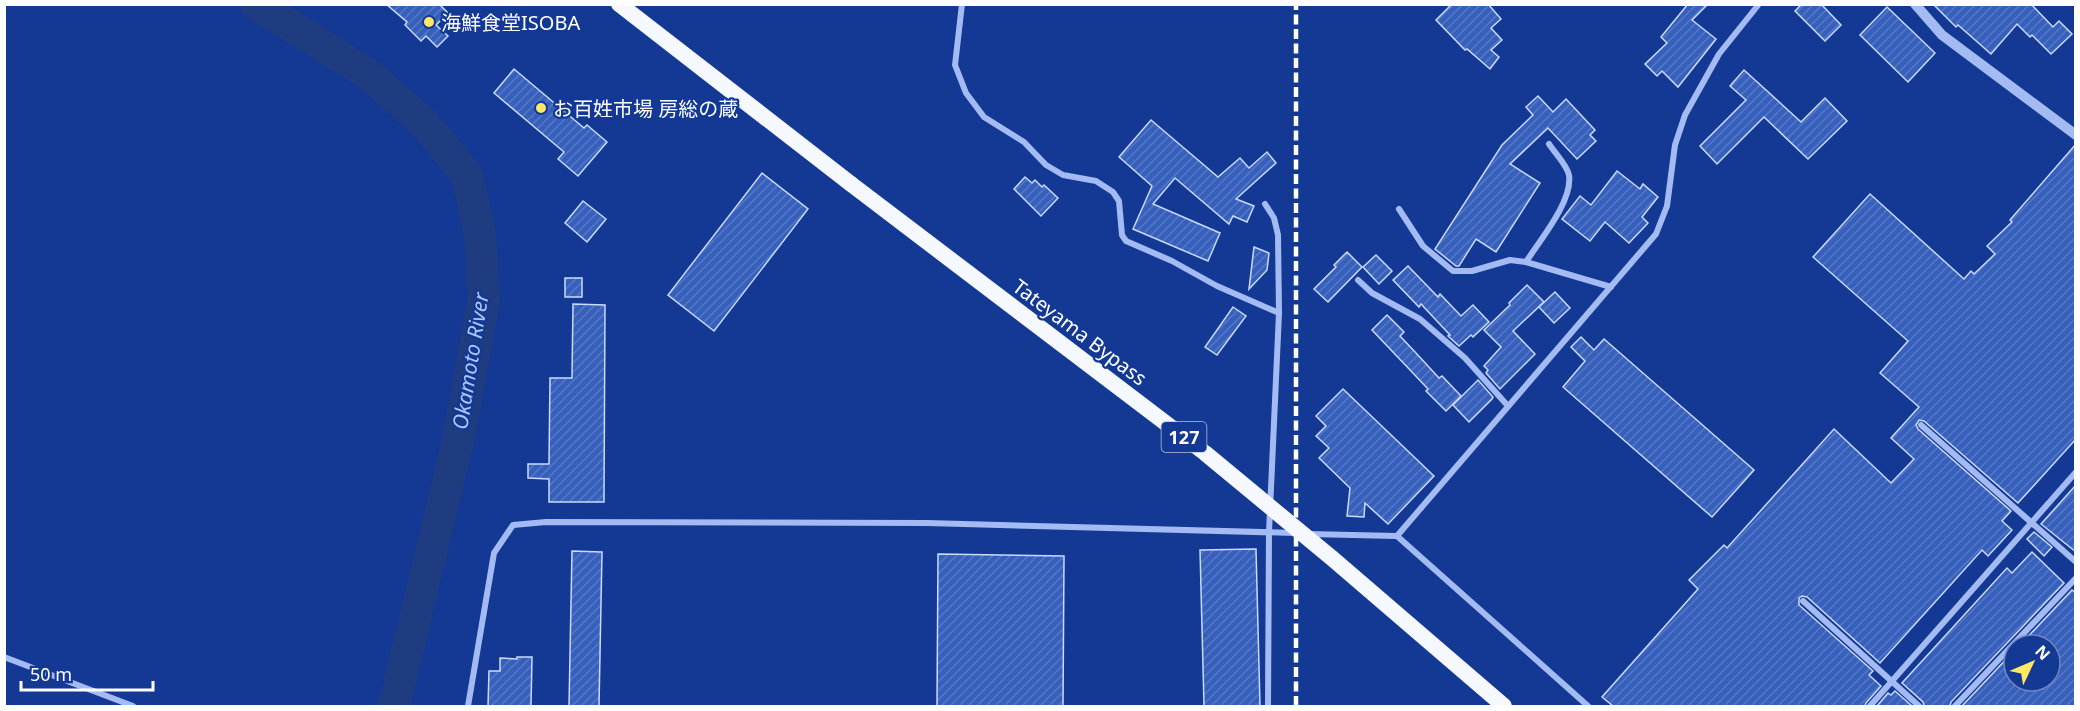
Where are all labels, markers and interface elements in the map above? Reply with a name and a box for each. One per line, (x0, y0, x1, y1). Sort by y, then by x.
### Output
place label: 海鮮食堂ISOBA (441, 9, 580, 36)
marker: 海鮮食堂ISOBA (422, 15, 436, 29)
place label: お百姓市場 房総の蔵 (553, 95, 738, 122)
marker: お百姓市場 房総の蔵 (534, 101, 548, 115)
street label: Tateyama Bypass (1007, 273, 1153, 391)
water label: Okamoto River (445, 289, 495, 431)
road number: 127 (1162, 422, 1206, 452)
north arrow (2002, 633, 2062, 693)
text: N (2030, 640, 2055, 665)
scale bar (21, 654, 153, 692)
text: 50 m (30, 662, 72, 686)

